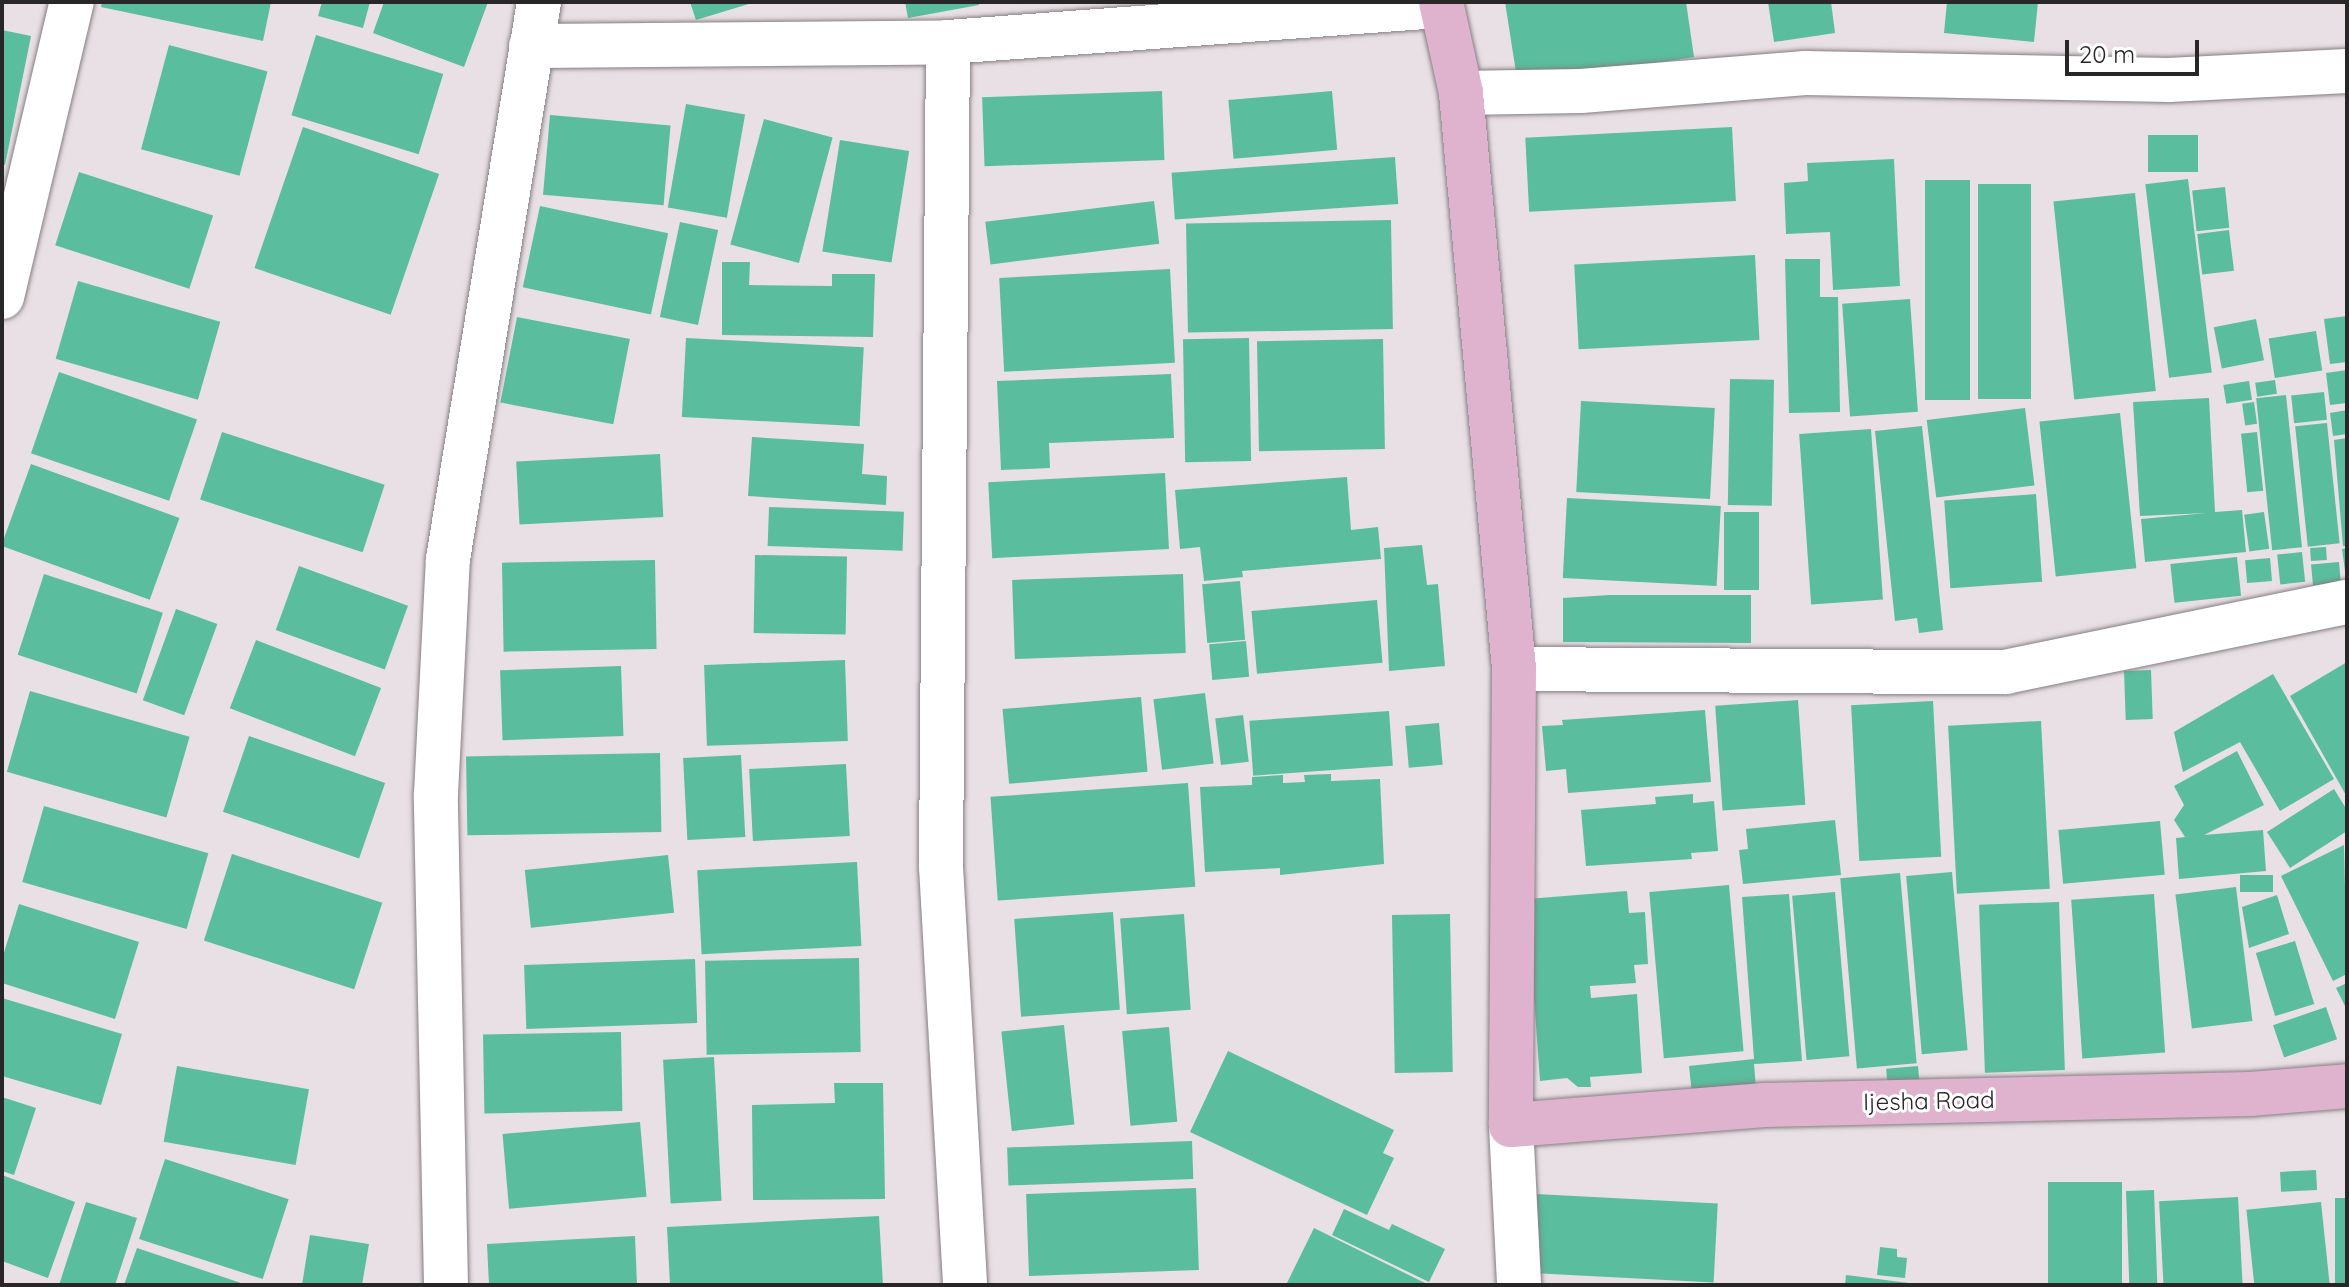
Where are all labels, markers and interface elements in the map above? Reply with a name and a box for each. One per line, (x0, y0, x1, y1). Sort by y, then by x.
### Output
scale bar (2069, 24, 2203, 74)
text: 20 m (2079, 39, 2135, 69)
street label: Ijesha Road (1863, 1085, 1995, 1117)

